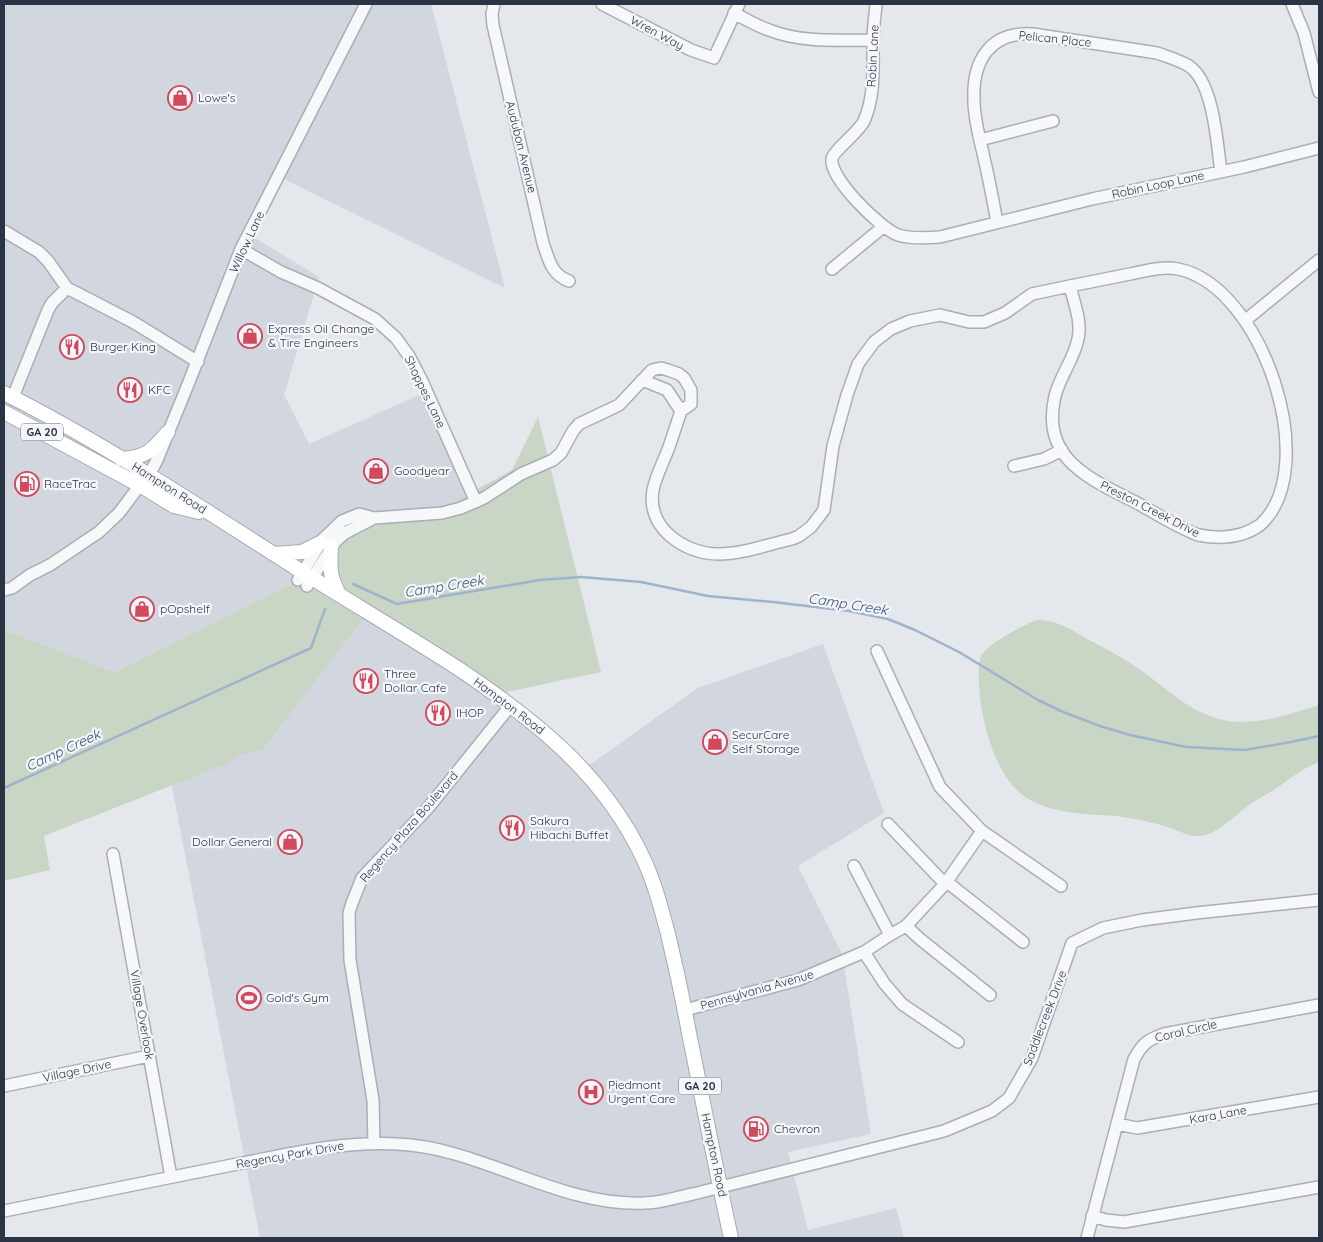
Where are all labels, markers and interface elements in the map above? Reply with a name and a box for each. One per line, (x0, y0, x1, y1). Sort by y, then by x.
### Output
street label: Wren Way (628, 12, 687, 53)
street label: Robin Lane (863, 24, 882, 88)
street label: Pelican Place (1018, 27, 1092, 50)
shop icon: Lowe's (167, 85, 193, 111)
place label: Lowe's (198, 90, 236, 105)
street label: Audubon Avenue (503, 99, 540, 195)
street label: Robin Loop Lane (1110, 167, 1206, 202)
street label: Willow Lane (226, 208, 267, 275)
place label: Express Oil Change & Tire Engineers (268, 321, 374, 350)
shop icon: Express Oil Change & Tire Engineers (237, 323, 263, 349)
restaurant icon: Burger King (59, 334, 85, 360)
place label: Burger King (90, 339, 156, 354)
street label: Shoppes Lane (402, 353, 449, 430)
restaurant icon: KFC (117, 377, 143, 403)
place label: KFC (148, 382, 171, 397)
road number: GA 20 (21, 424, 63, 441)
shop icon: Goodyear (363, 458, 389, 484)
street label: Hampton Road (129, 459, 209, 517)
place label: Goodyear (394, 463, 450, 478)
fuel station icon: RaceTrac (14, 471, 40, 497)
place label: RaceTrac (44, 476, 96, 491)
street label: Preston Creek Drive (1098, 477, 1203, 540)
water label: Camp Creek (403, 571, 487, 601)
water label: Camp Creek (807, 589, 891, 619)
shop icon: pOpshelf (129, 596, 155, 622)
place label: pOpshelf (160, 601, 211, 616)
place label: Three Dollar Cafe (384, 666, 447, 695)
restaurant icon: Three Dollar Cafe (353, 668, 379, 694)
street label: Hampton Road (471, 674, 548, 737)
restaurant icon: IHOP (425, 700, 451, 726)
place label: IHOP (456, 705, 484, 720)
water label: Camp Creek (23, 724, 105, 775)
place label: SecurCare Self Storage (732, 727, 800, 756)
shop icon: SecurCare Self Storage (702, 729, 728, 755)
street label: Regency Plaza Boulevard (356, 768, 461, 885)
place label: Sakura Hibachi Buffet (530, 813, 609, 842)
restaurant icon: Sakura Hibachi Buffet (499, 815, 525, 841)
shop icon: Dollar General (277, 829, 303, 855)
place label: Dollar General (192, 834, 272, 849)
street label: Pennsylvania Avenue (698, 966, 816, 1013)
street label: Saddlecreek Drive (1019, 968, 1070, 1068)
street label: Village Overlook (127, 969, 158, 1061)
sports icon: Gold's Gym (236, 985, 262, 1011)
place label: Gold's Gym (266, 990, 329, 1005)
street label: Coral Circle (1153, 1016, 1219, 1045)
street label: Village Drive (41, 1056, 113, 1085)
place label: Piedmont Urgent Care (608, 1077, 676, 1106)
road number: GA 20 (679, 1078, 721, 1094)
hospital icon: Piedmont Urgent Care (578, 1079, 604, 1105)
street label: Kara Lane (1188, 1102, 1248, 1127)
street label: Hampton Road (698, 1112, 731, 1198)
fuel station icon: Chevron (743, 1116, 769, 1142)
place label: Chevron (774, 1121, 820, 1136)
street label: Regency Park Drive (235, 1138, 345, 1171)

